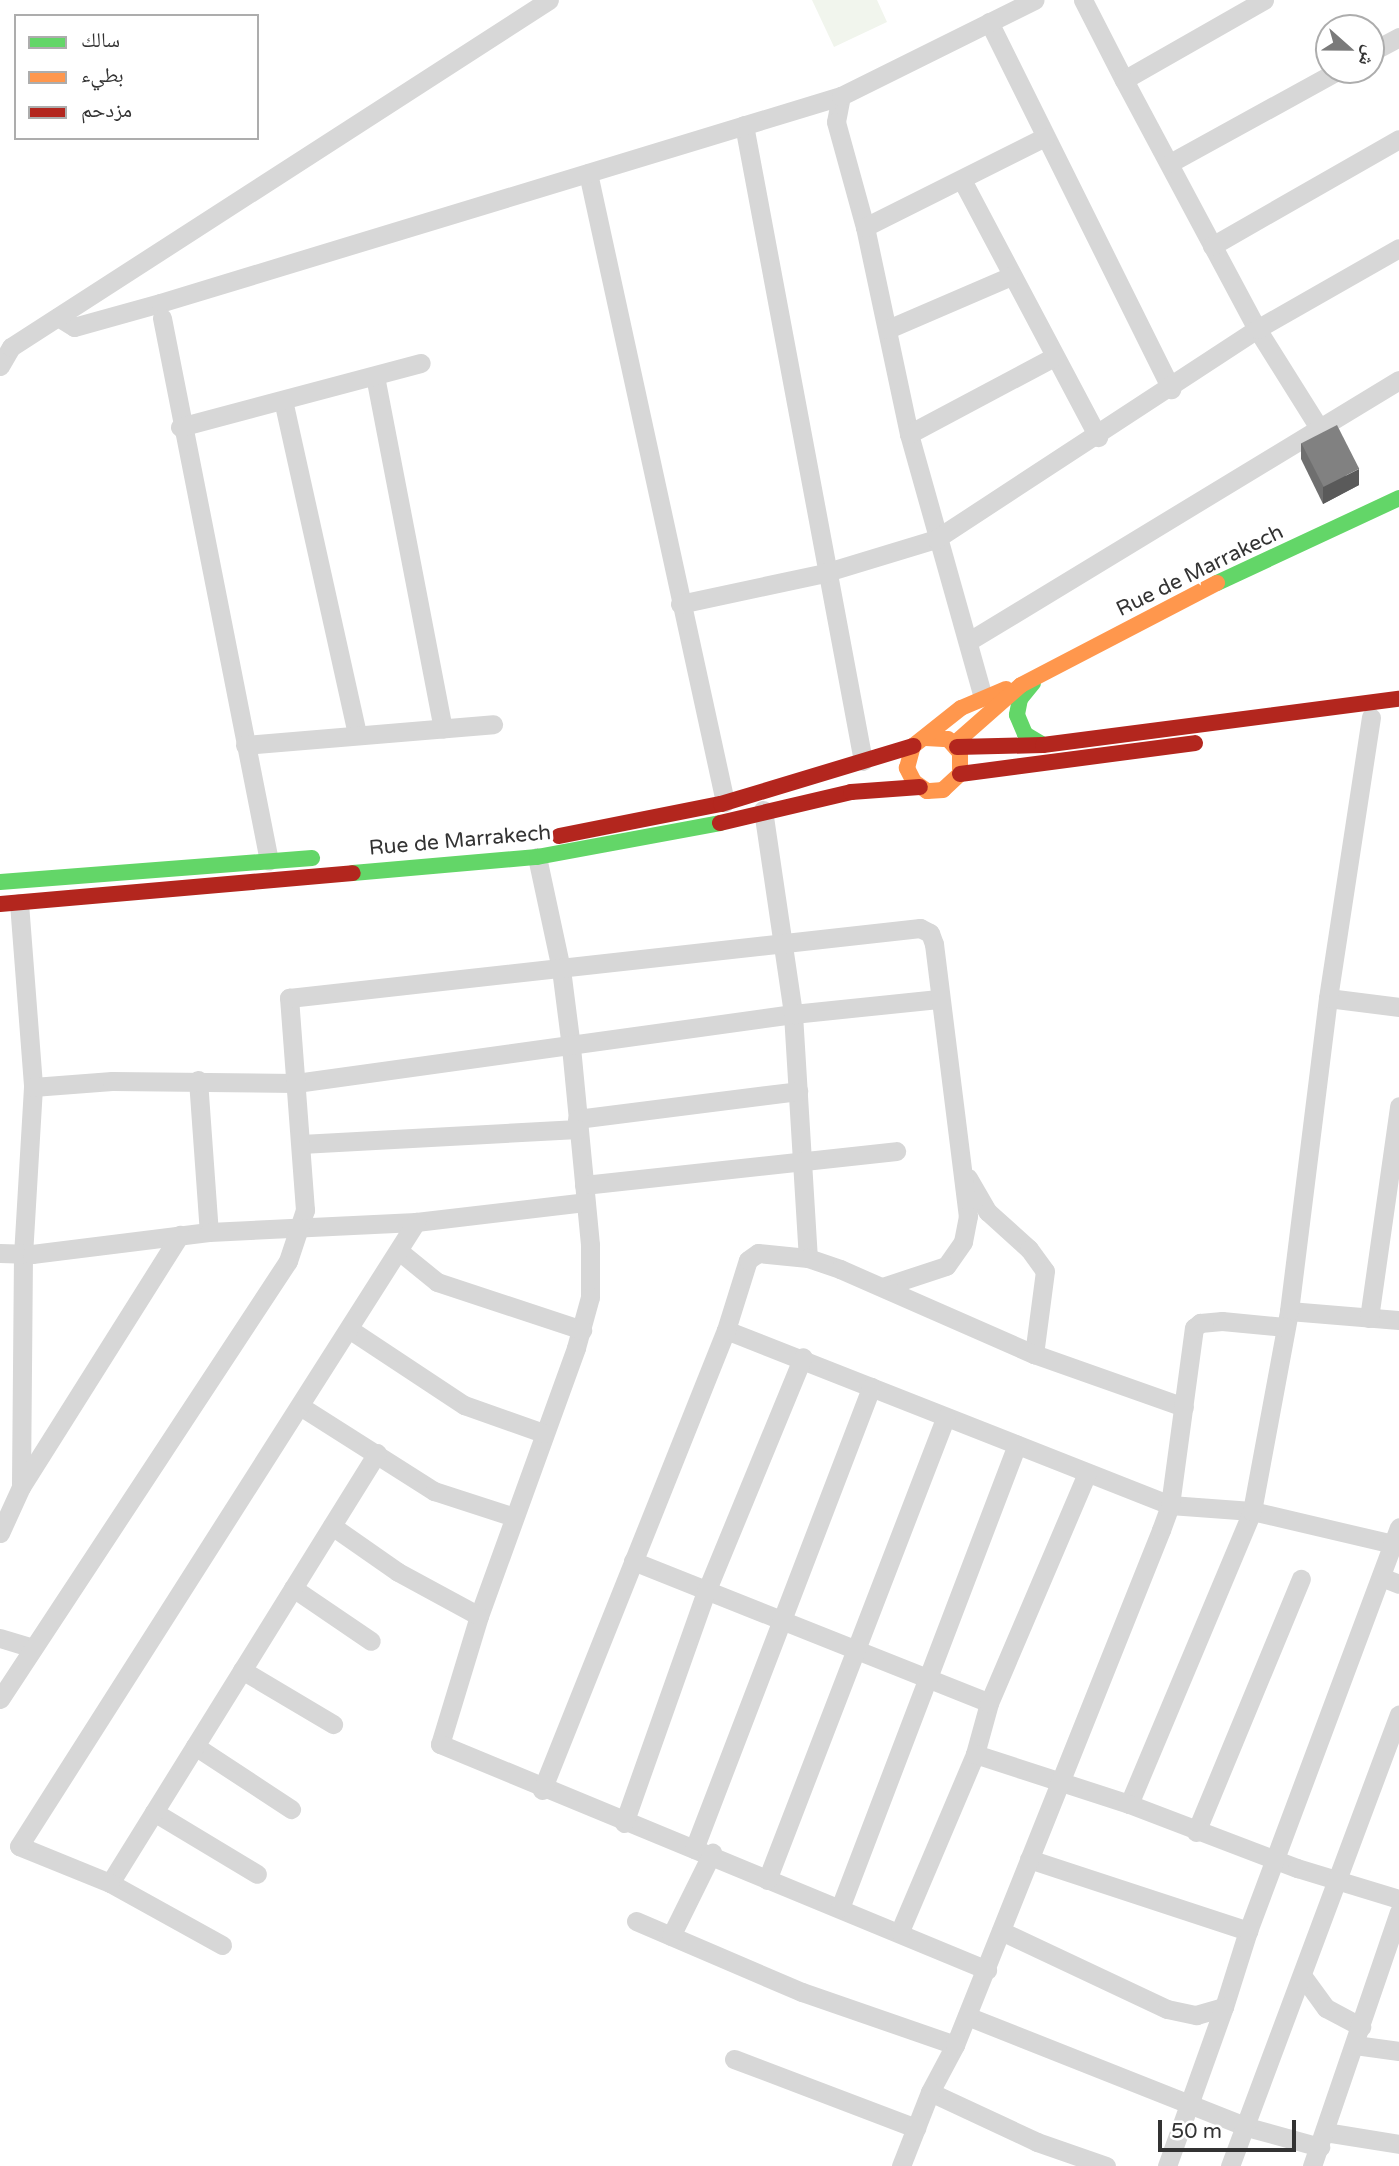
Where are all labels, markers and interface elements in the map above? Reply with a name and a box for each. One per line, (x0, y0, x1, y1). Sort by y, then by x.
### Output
legend (14, 14, 259, 140)
north arrow (1315, 14, 1385, 84)
text: سالك (81, 28, 120, 53)
text: ش (1354, 42, 1382, 69)
text: بطيء (81, 63, 124, 88)
text: مزدحم (81, 98, 132, 123)
street label: Rue de Marrakech (1112, 520, 1288, 622)
street label: Rue de Marrakech (368, 820, 552, 862)
scale bar (1161, 2106, 1299, 2150)
text: 50 m (1171, 2119, 1222, 2144)

